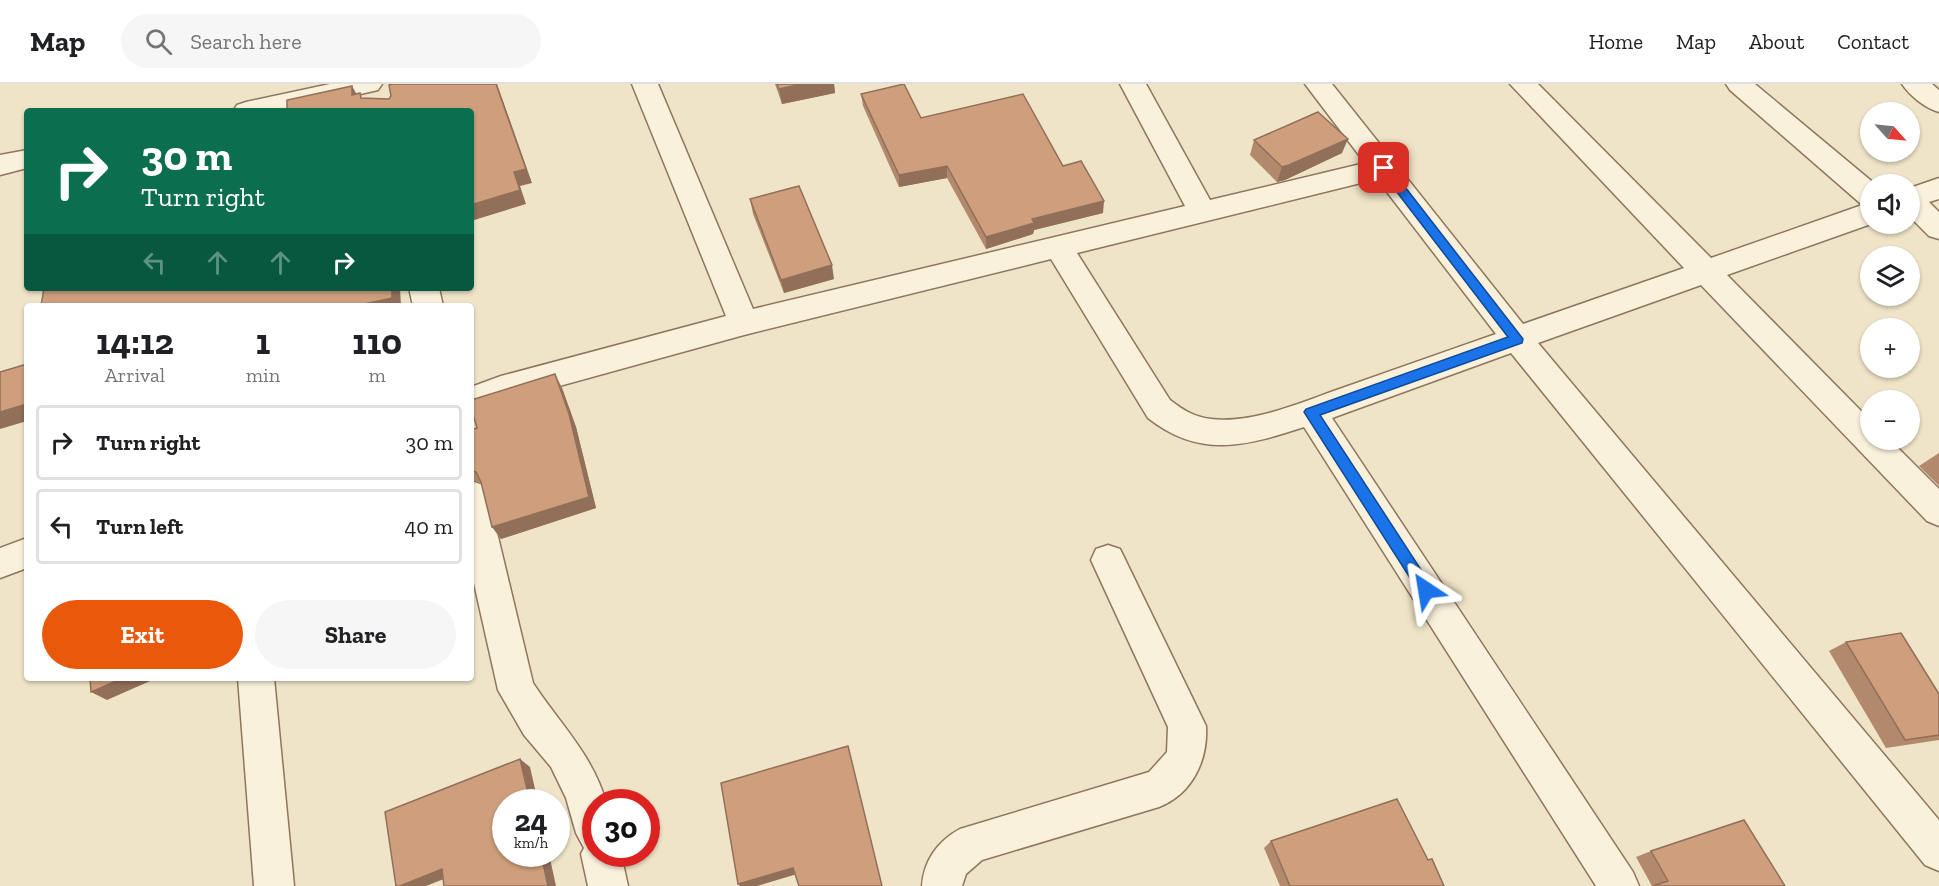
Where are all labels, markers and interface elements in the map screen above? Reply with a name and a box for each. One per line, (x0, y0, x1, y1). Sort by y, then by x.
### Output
search box (121, 14, 541, 68)
text: Map (30, 25, 85, 58)
icon: search (142, 25, 175, 58)
text: Search here (190, 28, 302, 55)
text: Home (1589, 29, 1643, 54)
text: Map (1676, 29, 1716, 54)
text: About (1749, 29, 1804, 54)
text: Contact (1837, 29, 1909, 54)
north arrow (1860, 102, 1920, 162)
map controls (1860, 102, 1920, 450)
text: 30 m (141, 130, 232, 181)
icon: right (42, 132, 120, 210)
pin (1358, 142, 1409, 193)
icon: arrive (1367, 151, 1400, 184)
button: sound (1860, 174, 1920, 234)
text: Turn right (141, 181, 265, 213)
icon: left (138, 246, 171, 279)
icon: ahead (201, 246, 234, 279)
icon: ahead (264, 246, 297, 279)
icon: right (327, 246, 360, 279)
button: layers (1860, 246, 1920, 306)
button: + (1860, 318, 1920, 378)
text: 14:12 (96, 320, 174, 363)
text: 1 (256, 320, 270, 363)
text: 110 (352, 320, 402, 363)
text: Arrival (105, 363, 165, 387)
text: min (246, 363, 280, 387)
text: m (368, 363, 386, 387)
button: − (1860, 390, 1920, 450)
icon: right (45, 426, 78, 459)
text: Turn right (96, 429, 200, 456)
text: 30 m (406, 429, 453, 456)
icon: left (45, 510, 78, 543)
text: Turn left (96, 513, 183, 540)
text: 40 m (404, 513, 453, 540)
position arrow (1394, 558, 1458, 622)
button: Exit (42, 600, 243, 669)
button: Share (255, 600, 456, 669)
speed limit sign: 30 (582, 789, 660, 867)
text: 24 (514, 803, 548, 839)
text: km/h (514, 834, 548, 852)

